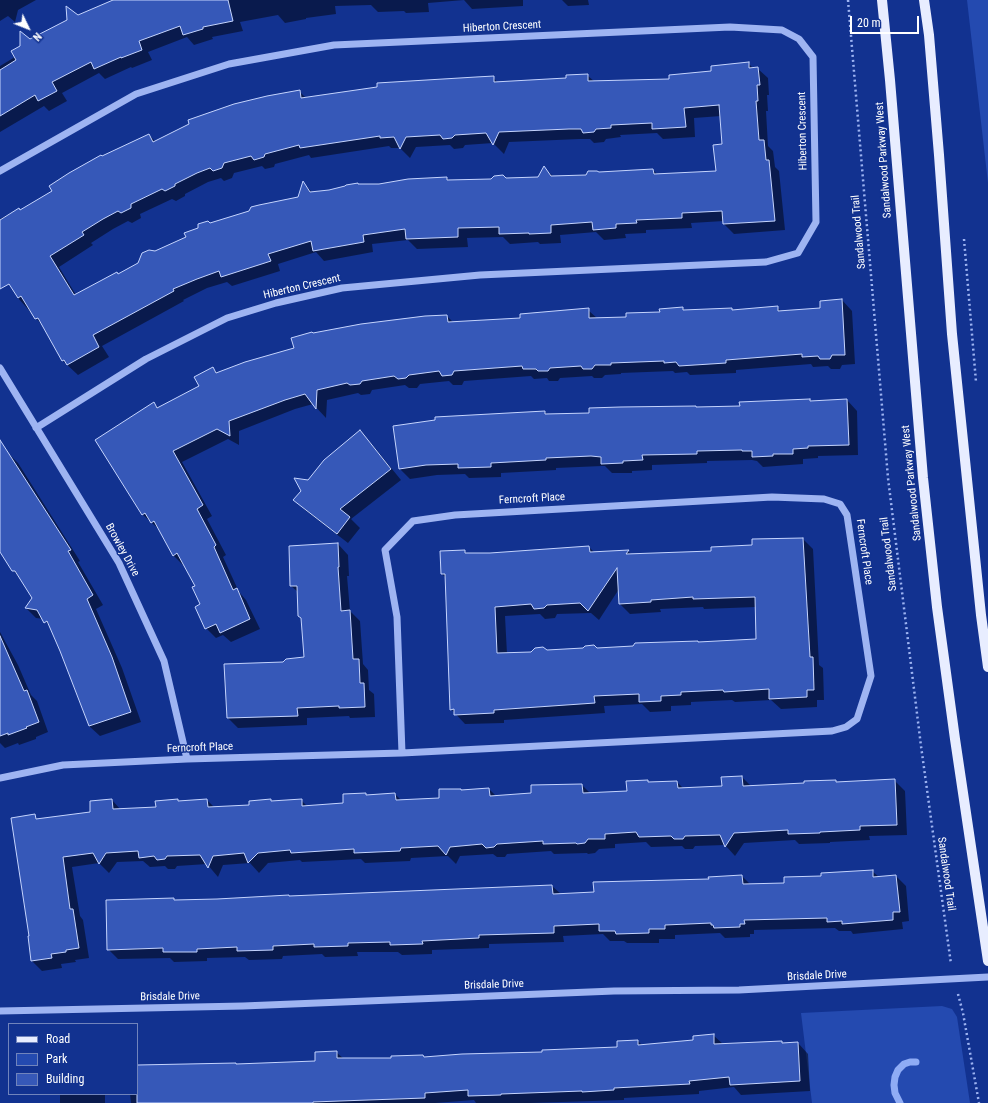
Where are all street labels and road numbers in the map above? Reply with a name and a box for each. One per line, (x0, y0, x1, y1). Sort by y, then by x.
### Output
street label: Hiberton Crescent (462, 18, 542, 36)
street label: Hiberton Crescent (796, 92, 810, 170)
street label: Sandalwood Parkway West (873, 101, 895, 219)
street label: Sandalwood Trail (849, 194, 869, 270)
street label: Hiberton Crescent (262, 272, 342, 302)
street label: Sandalwood Parkway West (899, 424, 925, 542)
street label: Ferncroft Place (499, 491, 565, 507)
street label: Sandalwood Trail (878, 516, 900, 592)
street label: Ferncroft Place (853, 518, 875, 586)
street label: Browley Drive (102, 521, 142, 579)
street label: Ferncroft Place (167, 740, 233, 756)
street label: Sandalwood Trail (934, 836, 958, 912)
street label: Brisdale Drive (787, 968, 847, 984)
street label: Brisdale Drive (464, 977, 524, 993)
street label: Brisdale Drive (140, 990, 200, 1004)

